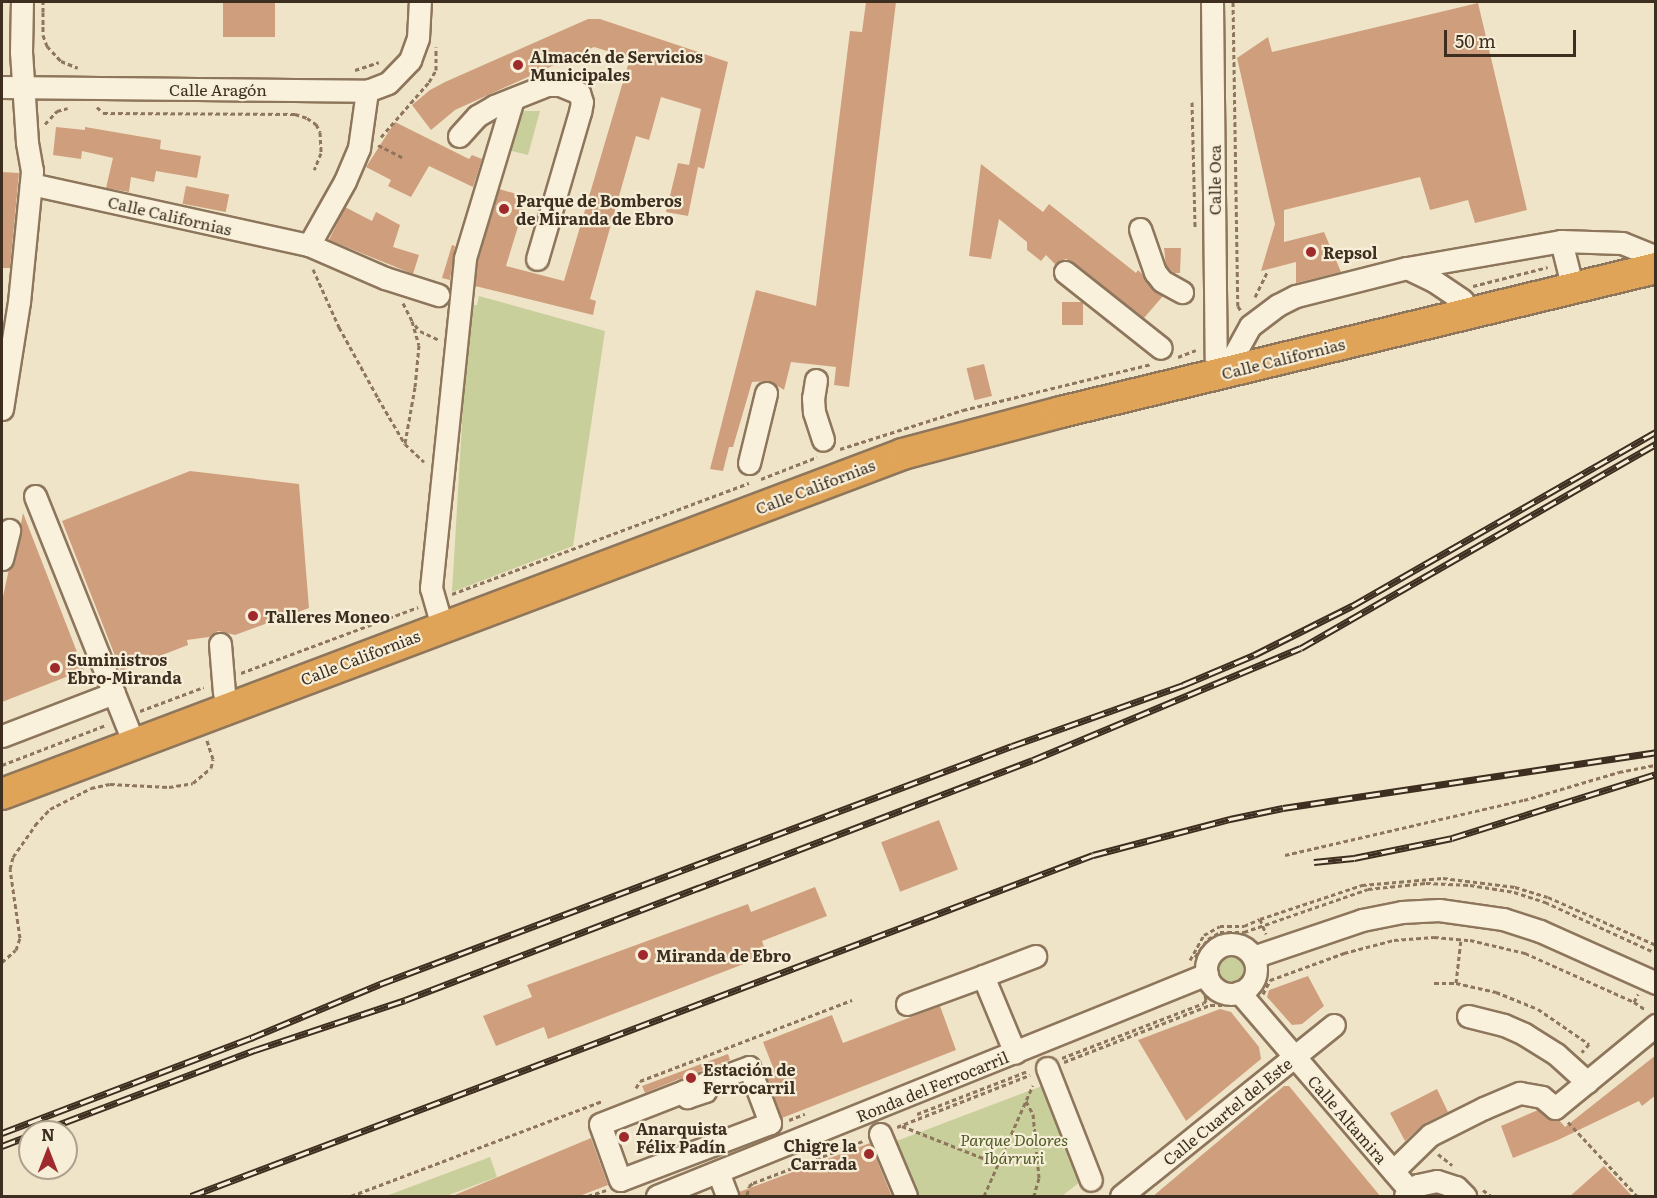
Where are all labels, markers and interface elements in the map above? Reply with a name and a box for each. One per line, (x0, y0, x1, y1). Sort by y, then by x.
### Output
scale bar (1447, 18, 1579, 56)
text: 50 m (1455, 27, 1496, 54)
place label: Almacén de Servicios Municipales (530, 46, 703, 84)
marker: Almacén de Servicios Municipales (511, 58, 525, 72)
street label: Calle Aragón (169, 79, 267, 99)
street label: Calle Oca (1204, 145, 1224, 215)
place label: Parque de Bomberos de Miranda de Ebro (516, 190, 682, 228)
street label: Calle Californias (106, 191, 234, 239)
marker: Parque de Bomberos de Miranda de Ebro (497, 202, 511, 216)
place label: Repsol (1323, 242, 1378, 262)
marker: Repsol (1304, 245, 1318, 259)
street label: Calle Californias (1219, 333, 1347, 383)
street label: Calle Californias (753, 454, 877, 518)
place label: Talleres Moneo (265, 606, 390, 626)
marker: Talleres Moneo (246, 609, 260, 623)
street label: Calle Californias (298, 625, 422, 689)
place label: Suministros Ebro-Miranda (67, 649, 182, 687)
marker: Suministros Ebro-Miranda (48, 661, 62, 675)
place label: Miranda de Ebro (656, 945, 791, 965)
marker: Miranda de Ebro (634, 946, 652, 964)
street label: Ronda del Ferrocarril (853, 1047, 1011, 1125)
street label: Calle Cuartel del Este (1159, 1053, 1295, 1169)
place label: Estación de Ferrocarril (703, 1059, 796, 1097)
marker: Estación de Ferrocarril (684, 1071, 698, 1085)
street label: Calle Altamira (1305, 1071, 1391, 1167)
place label: Anarquista Félix Padín (636, 1118, 727, 1156)
north arrow (18, 1120, 78, 1180)
text: N (41, 1122, 55, 1146)
park label: Parque Dolores Ibárruri (960, 1129, 1068, 1167)
marker: Anarquista Félix Padín (617, 1130, 631, 1144)
place label: Chigre la Carrada (783, 1135, 857, 1173)
marker: Chigre la Carrada (862, 1147, 876, 1161)

